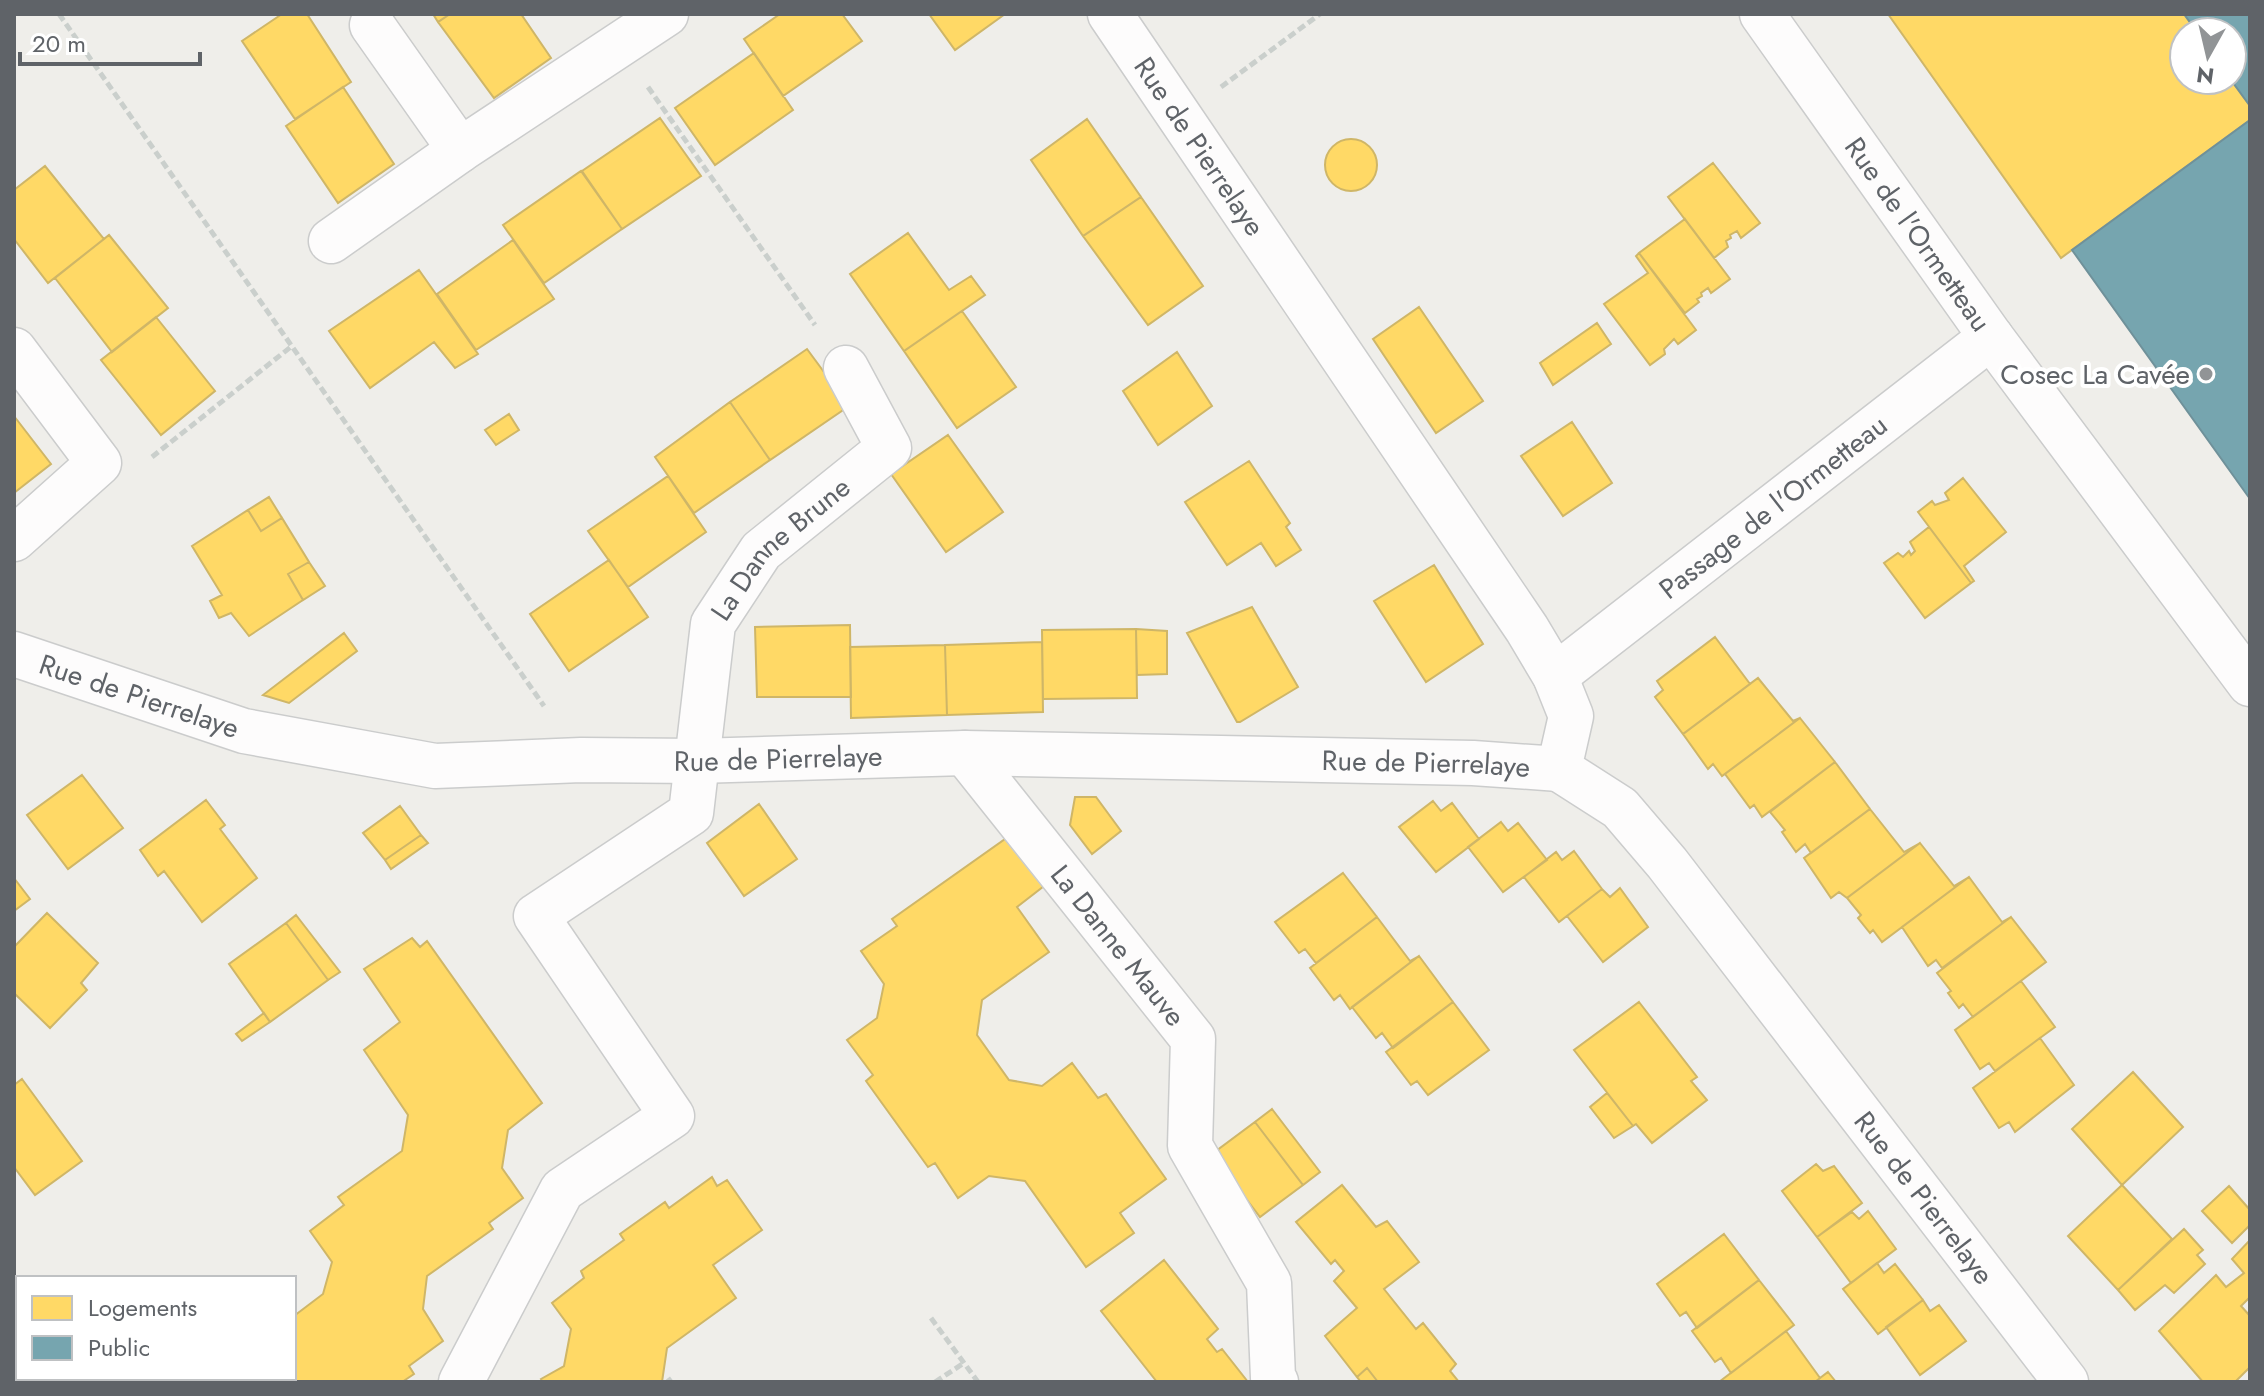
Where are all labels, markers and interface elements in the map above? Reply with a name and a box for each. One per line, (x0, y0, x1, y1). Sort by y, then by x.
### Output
scale bar (20, 16, 200, 66)
north arrow (2168, 16, 2248, 96)
text: 20 m (32, 26, 86, 61)
street label: Rue de Pierrelaye (1124, 49, 1275, 244)
text: N (2194, 59, 2216, 93)
street label: Rue de l'Ormetteau (1835, 129, 2001, 340)
place label: Cosec La Cavée (2000, 354, 2190, 395)
marker: Cosec La Cavée (2197, 365, 2215, 383)
street label: Passage de l'Ormetteau (1650, 405, 1896, 608)
street label: La Danne Brune (700, 467, 859, 628)
street label: Rue de Pierrelaye (34, 643, 244, 748)
street label: Rue de Pierrelaye (674, 735, 883, 782)
street label: Rue de Pierrelaye (1321, 740, 1531, 787)
street label: La Danne Mauve (1041, 856, 1196, 1035)
street label: Rue de Pierrelaye (1844, 1103, 2004, 1293)
legend (16, 1276, 296, 1380)
text: Logements (88, 1290, 197, 1325)
text: Public (88, 1330, 150, 1365)

